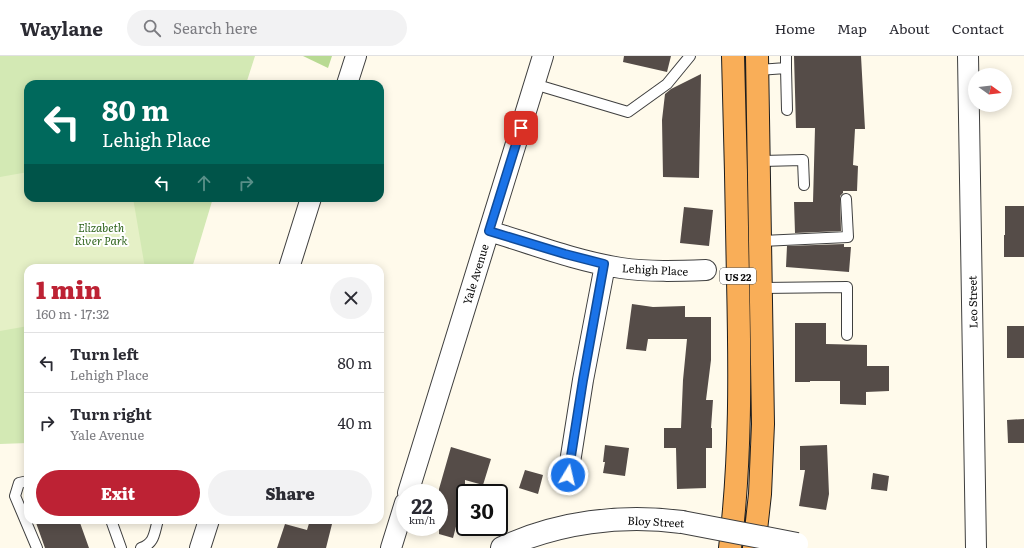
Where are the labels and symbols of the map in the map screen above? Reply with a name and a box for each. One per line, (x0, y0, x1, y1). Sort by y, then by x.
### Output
north arrow (968, 68, 1012, 112)
pin (504, 111, 538, 145)
park label: Elizabeth River Park (75, 219, 127, 248)
street label: Yale Avenue (458, 241, 492, 306)
street label: Lehigh Place (621, 259, 689, 279)
road number: US 22 (720, 268, 756, 284)
street label: Leo Street (964, 275, 980, 329)
position arrow (547, 454, 589, 496)
speed limit sign: 30 (456, 484, 508, 536)
street label: Bloy Street (627, 512, 685, 531)

